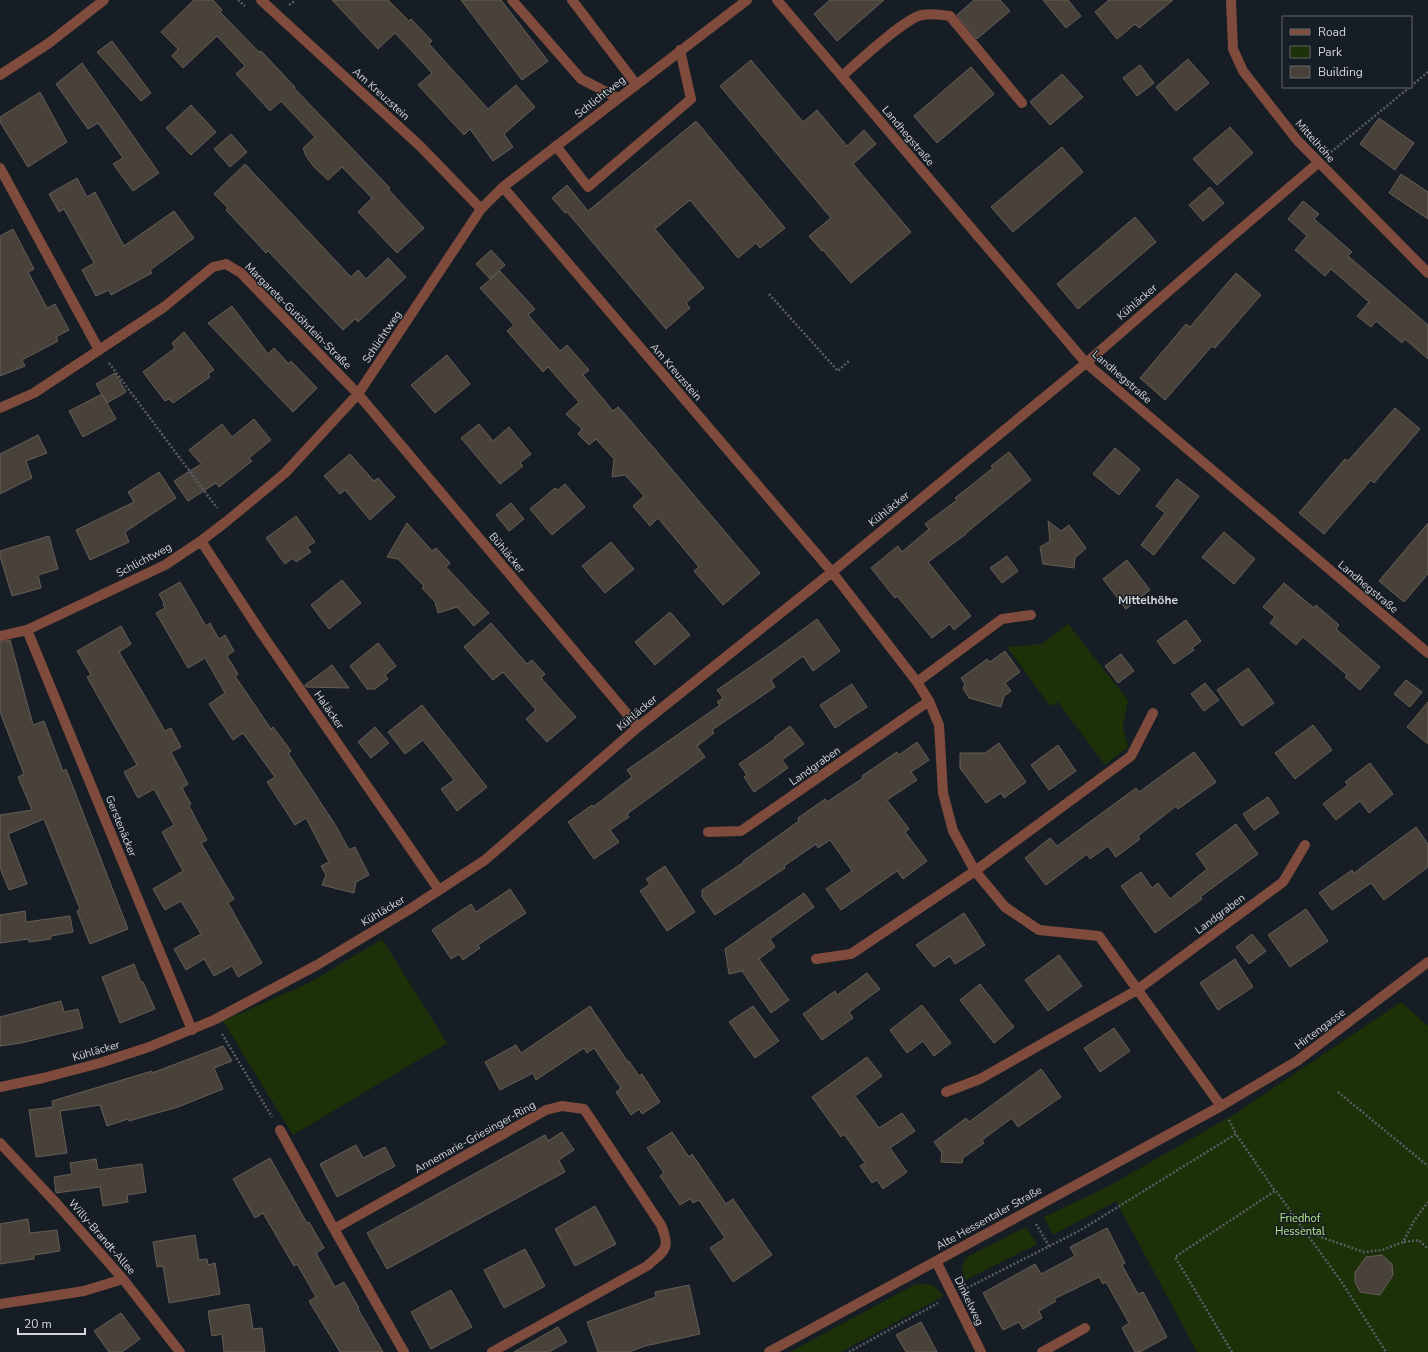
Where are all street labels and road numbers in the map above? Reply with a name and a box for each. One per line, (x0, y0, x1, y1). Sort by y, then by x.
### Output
street label: Am Kreuzstein (349, 64, 413, 124)
street label: Schlichtweg (571, 72, 629, 122)
street label: Landhegstraße (878, 103, 938, 169)
street label: Mittelhöhe (1292, 116, 1338, 166)
street label: Margarete-Gutöhrlein-Straße (241, 259, 355, 373)
street label: Kühläcker (1114, 280, 1160, 324)
street label: Schlichtweg (359, 308, 405, 366)
street label: Am Kreuzstein (647, 340, 705, 404)
street label: Landhegstraße (1089, 347, 1155, 407)
street label: Kühläcker (865, 488, 913, 530)
street label: Bühläcker (485, 529, 529, 577)
street label: Schlichtweg (114, 539, 174, 581)
street label: Landhegstraße (1335, 557, 1401, 617)
street label: Haläcker (310, 688, 348, 732)
street label: Kühläcker (614, 692, 660, 734)
street label: Landgraben (786, 743, 844, 789)
street label: Gerstenäcker (102, 793, 140, 859)
street label: Landgraben (1192, 890, 1248, 938)
street label: Kühläcker (358, 892, 408, 930)
street label: Hirtengasse (1292, 1005, 1348, 1053)
street label: Kühläcker (71, 1037, 121, 1065)
street label: Annemarie-Griesinger-Ring (412, 1097, 538, 1177)
street label: Alte Hessentaler Straße (933, 1183, 1045, 1253)
street label: Willy-Brandt-Allee (65, 1196, 139, 1278)
street label: Dinkelweg (951, 1274, 987, 1328)

